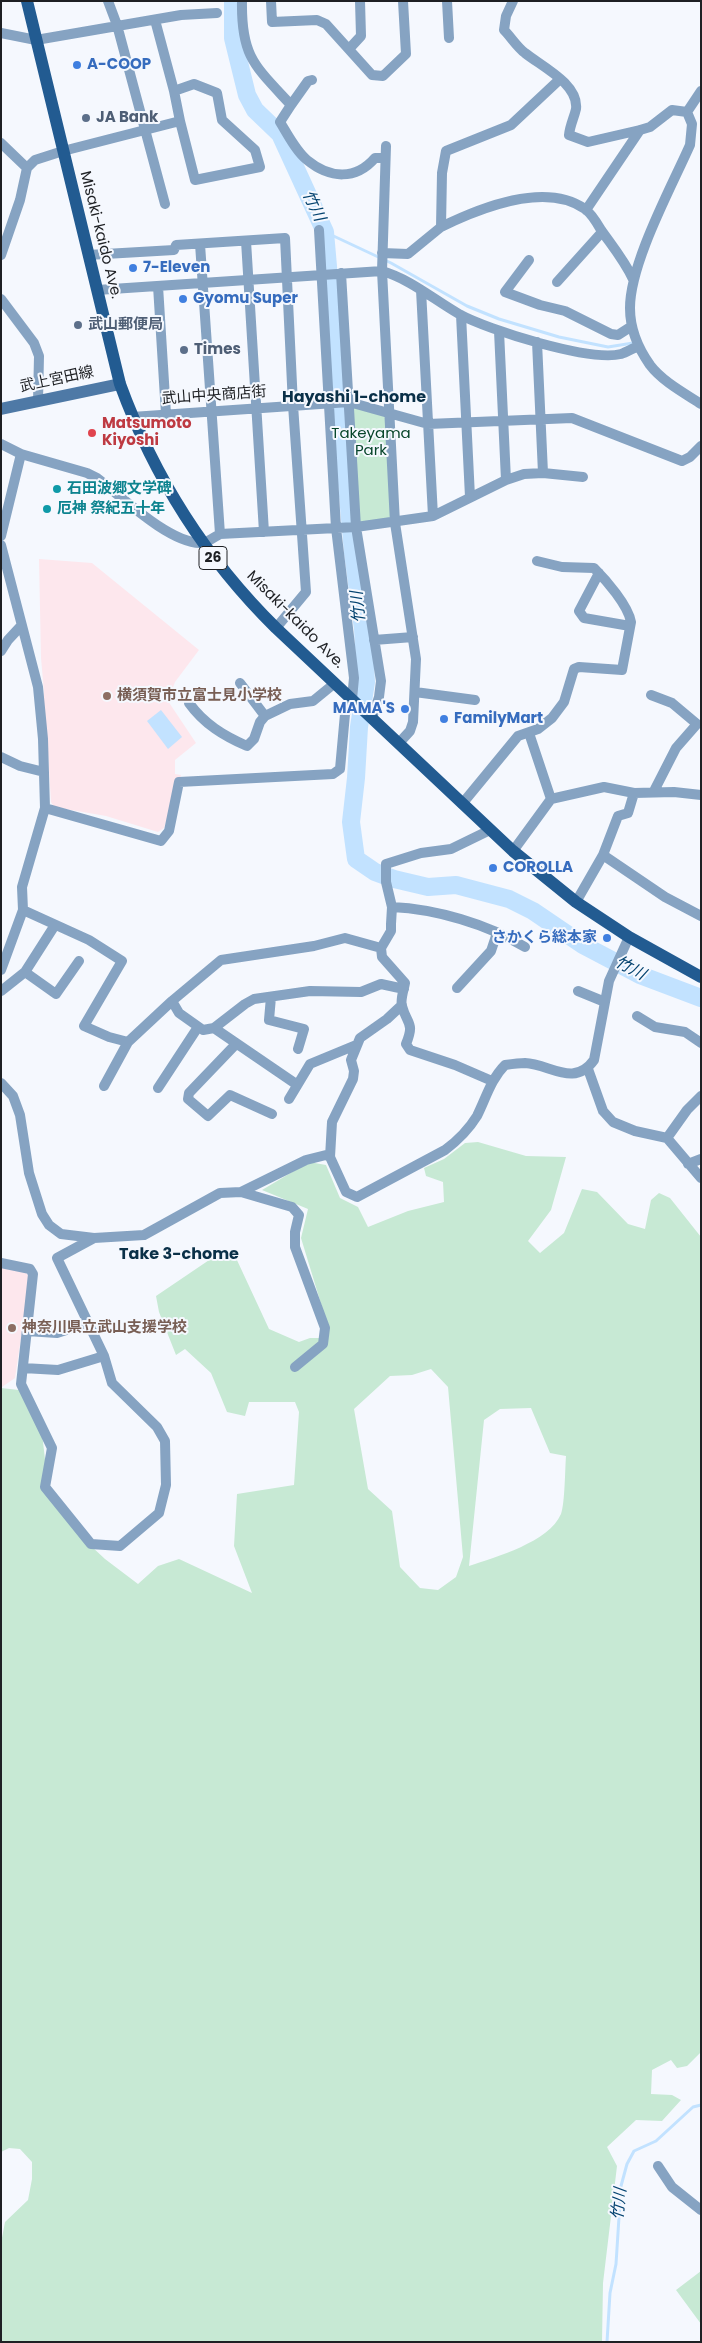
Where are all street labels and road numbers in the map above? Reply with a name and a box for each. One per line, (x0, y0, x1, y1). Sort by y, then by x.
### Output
street label: Misaki-kaido Ave. (75, 169, 125, 301)
street label: 武上宮田線 (18, 363, 96, 397)
street label: 武山中央商店街 (161, 383, 267, 409)
road number: 26 (199, 546, 227, 570)
street label: Misaki-kaido Ave. (242, 567, 348, 673)

